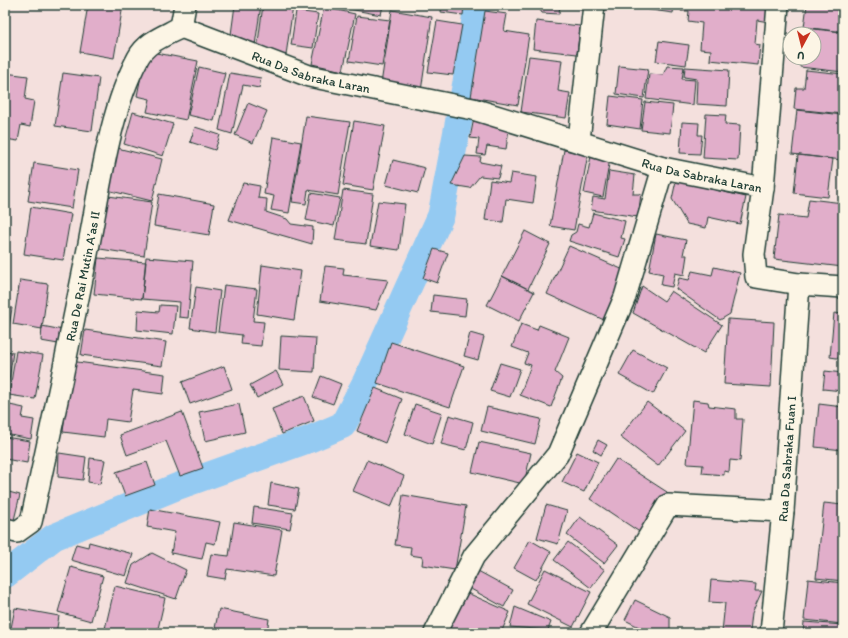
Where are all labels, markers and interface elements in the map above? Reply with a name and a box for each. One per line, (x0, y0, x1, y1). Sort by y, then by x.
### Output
north arrow (782, 26, 822, 66)
street label: Rua Da Sabraka Laran (250, 48, 372, 96)
text: U (796, 49, 805, 62)
street label: Rua Da Sabraka Laran (640, 155, 764, 196)
street label: Rua De Rai Mutin A’as II (63, 209, 103, 343)
street label: Rua Da Sabraka Fuan I (775, 395, 799, 522)

